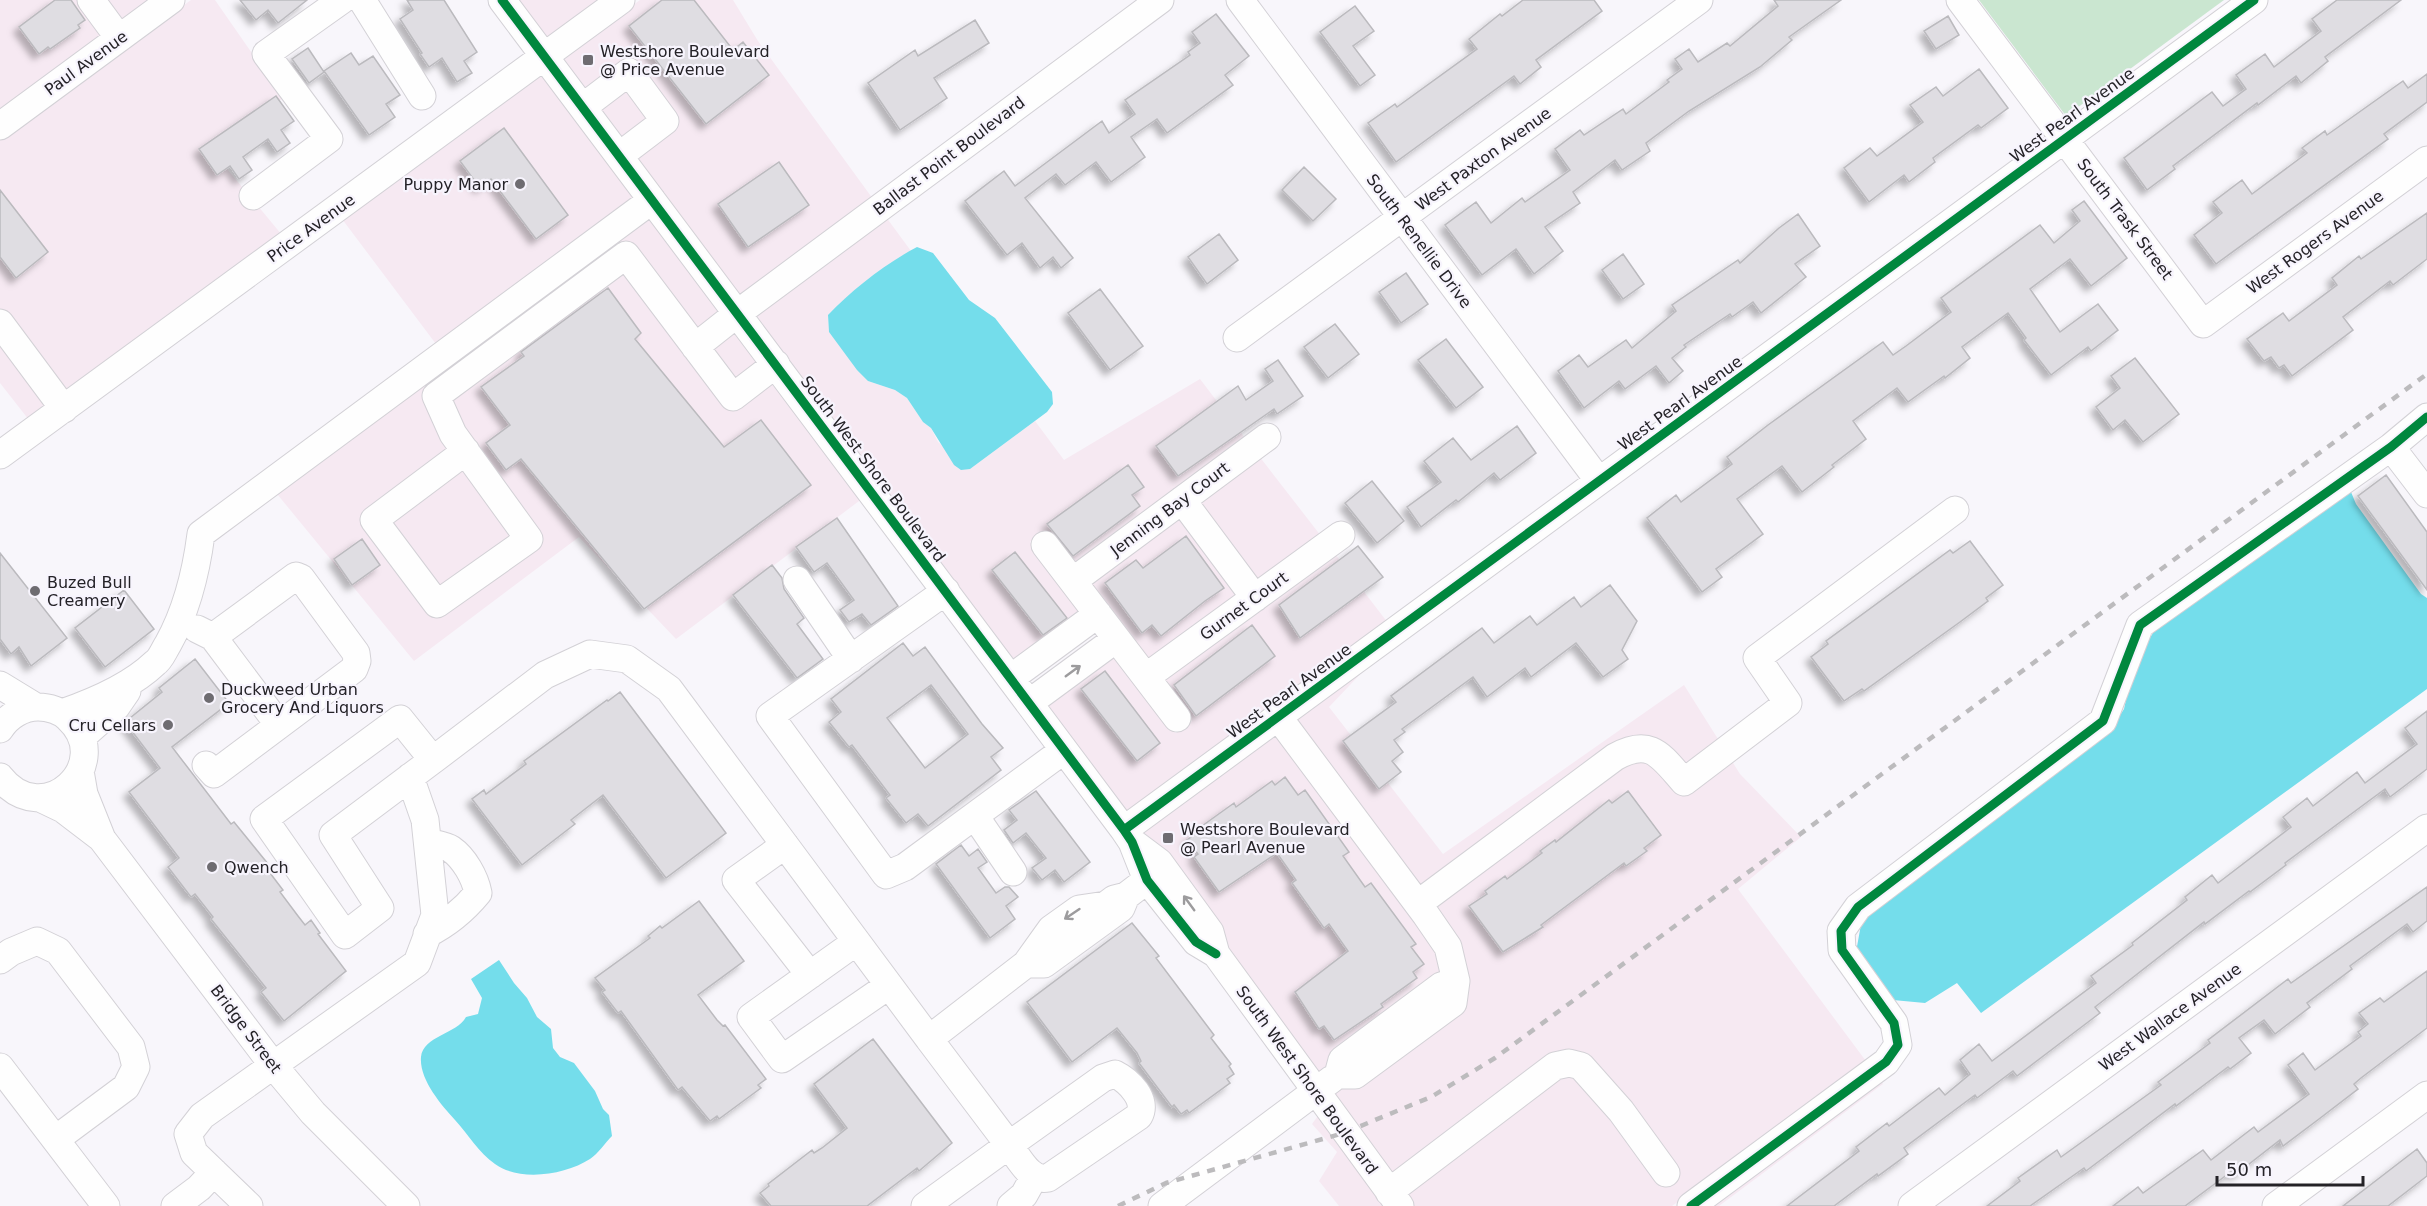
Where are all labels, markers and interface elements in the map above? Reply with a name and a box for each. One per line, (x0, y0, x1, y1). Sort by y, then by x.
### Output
street label: Paul Avenue (41, 27, 131, 99)
place label: Westshore Boulevard @ Price Avenue (600, 42, 770, 79)
marker: Westshore Boulevard @ Price Avenue (581, 53, 595, 67)
street label: West Pearl Avenue (2006, 64, 2138, 166)
street label: Ballast Point Boulevard (869, 93, 1029, 219)
street label: West Paxton Avenue (1411, 103, 1555, 215)
street label: South Trask Street (2073, 155, 2177, 283)
street label: South Renellie Drive (1362, 170, 1476, 312)
place label: Puppy Manor (404, 175, 508, 194)
marker: Puppy Manor (513, 177, 527, 191)
street label: West Rogers Avenue (2243, 186, 2387, 298)
street label: Price Avenue (264, 190, 358, 266)
street label: West Pearl Avenue (1614, 352, 1746, 454)
street label: South West Shore Boulevard (797, 372, 949, 566)
street label: Jenning Bay Court (1106, 458, 1233, 561)
street label: Gurnet Court (1196, 568, 1292, 644)
place label: Buzed Bull Creamery (47, 573, 132, 610)
marker: Buzed Bull Creamery (28, 584, 42, 598)
street label: West Pearl Avenue (1223, 640, 1355, 742)
one-way arrow (1064, 665, 1080, 677)
place label: Duckweed Urban Grocery And Liquors (221, 680, 384, 717)
marker: Duckweed Urban Grocery And Liquors (202, 691, 216, 705)
place label: Cru Cellars (68, 716, 156, 735)
marker: Cru Cellars (161, 718, 175, 732)
place label: Westshore Boulevard @ Pearl Avenue (1180, 820, 1350, 857)
marker: Westshore Boulevard @ Pearl Avenue (1161, 831, 1175, 845)
place label: Qwench (224, 858, 289, 877)
marker: Qwench (205, 860, 219, 874)
one-way arrow (1183, 896, 1195, 912)
one-way arrow (1063, 908, 1080, 921)
street label: West Wallace Avenue (2095, 959, 2245, 1075)
street label: Bridge Street (207, 981, 285, 1077)
street label: South West Shore Boulevard (1232, 982, 1382, 1178)
scale bar (2217, 1149, 2362, 1187)
text: 50 m (2226, 1159, 2272, 1180)

